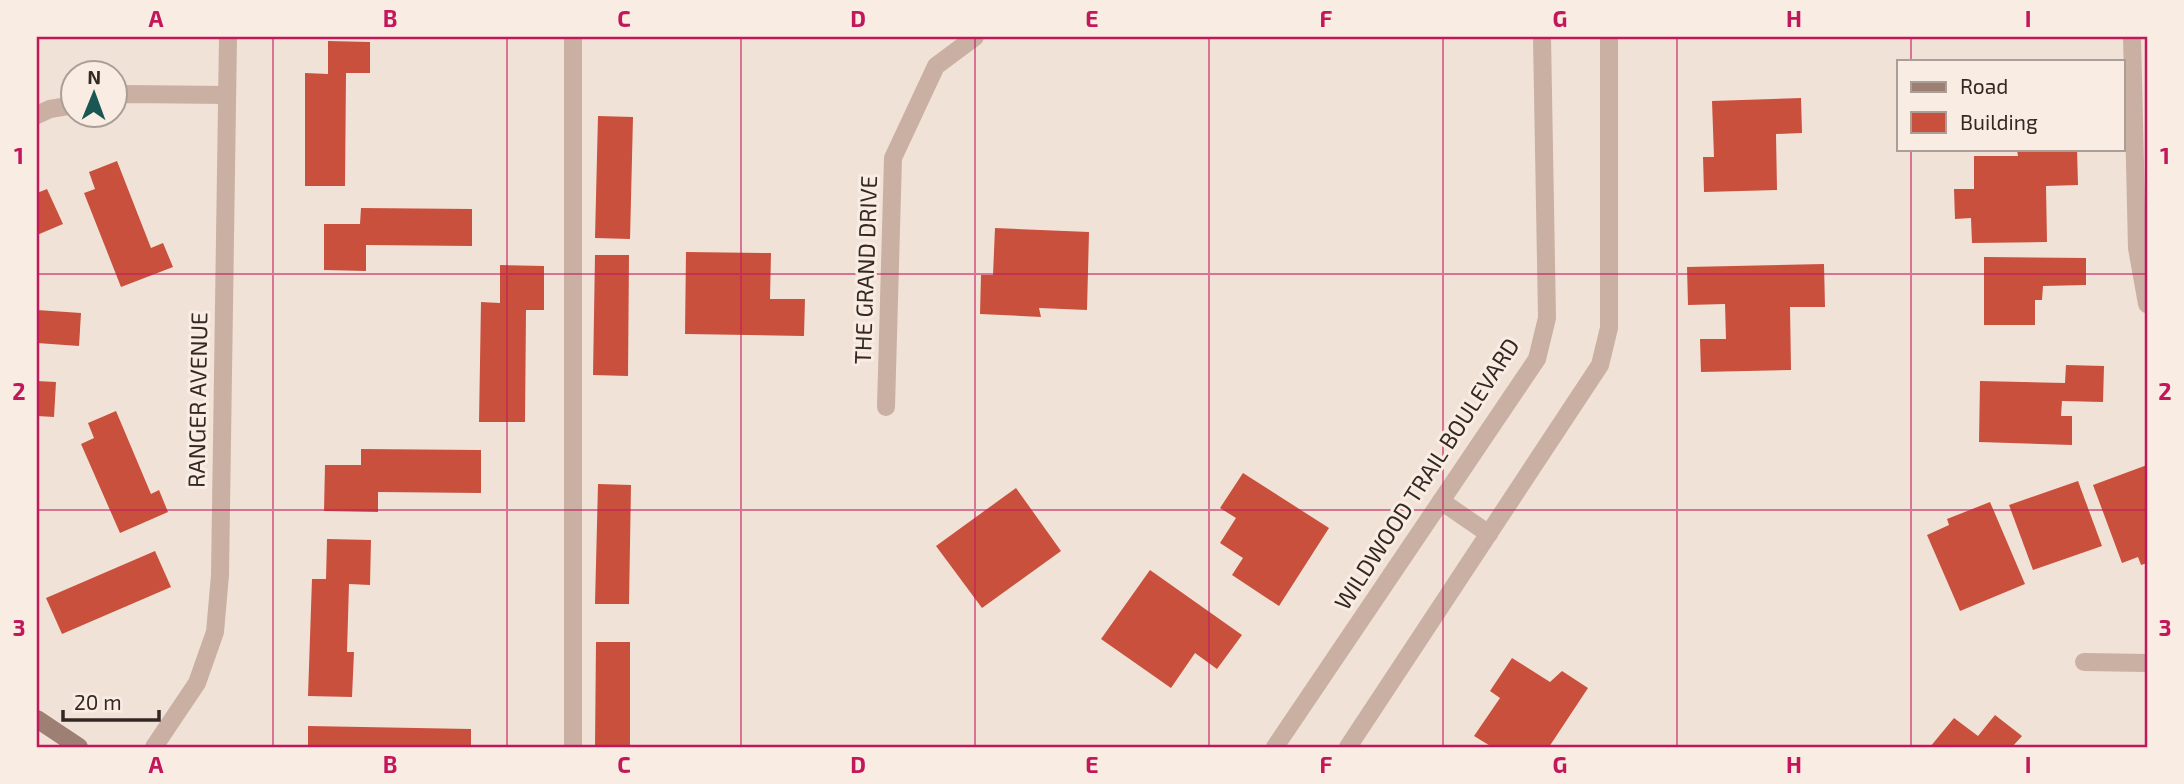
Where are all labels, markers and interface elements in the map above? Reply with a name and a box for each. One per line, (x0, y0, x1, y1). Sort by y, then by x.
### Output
text: A (148, 4, 164, 32)
text: B (383, 4, 397, 32)
text: C (617, 4, 631, 32)
text: D (850, 4, 866, 32)
text: E (1085, 4, 1099, 32)
text: F (1320, 4, 1333, 32)
text: G (1553, 4, 1567, 32)
text: H (1786, 4, 1802, 32)
text: I (2025, 4, 2031, 32)
north arrow (60, 60, 130, 130)
legend (1897, 60, 2124, 150)
text: N (87, 65, 101, 88)
text: Road (1960, 73, 2008, 98)
text: Building (1960, 109, 2038, 134)
text: 1 (14, 141, 24, 169)
text: 1 (2160, 141, 2170, 169)
street label: THE GRAND DRIVE (848, 175, 882, 365)
street label: RANGER AVENUE (181, 312, 213, 488)
street label: WILDWOOD TRAIL BOULEVARD (1328, 332, 1525, 615)
text: 2 (12, 377, 26, 405)
text: 2 (2158, 377, 2172, 405)
text: 3 (12, 613, 26, 641)
text: 3 (2158, 613, 2172, 641)
scale bar (63, 679, 159, 723)
text: 20 m (74, 689, 122, 714)
text: A (148, 750, 164, 778)
text: B (383, 750, 397, 778)
text: C (617, 750, 631, 778)
text: D (850, 750, 866, 778)
text: E (1085, 750, 1099, 778)
text: F (1320, 750, 1333, 778)
text: G (1553, 750, 1567, 778)
text: H (1786, 750, 1802, 778)
text: I (2025, 750, 2031, 778)

